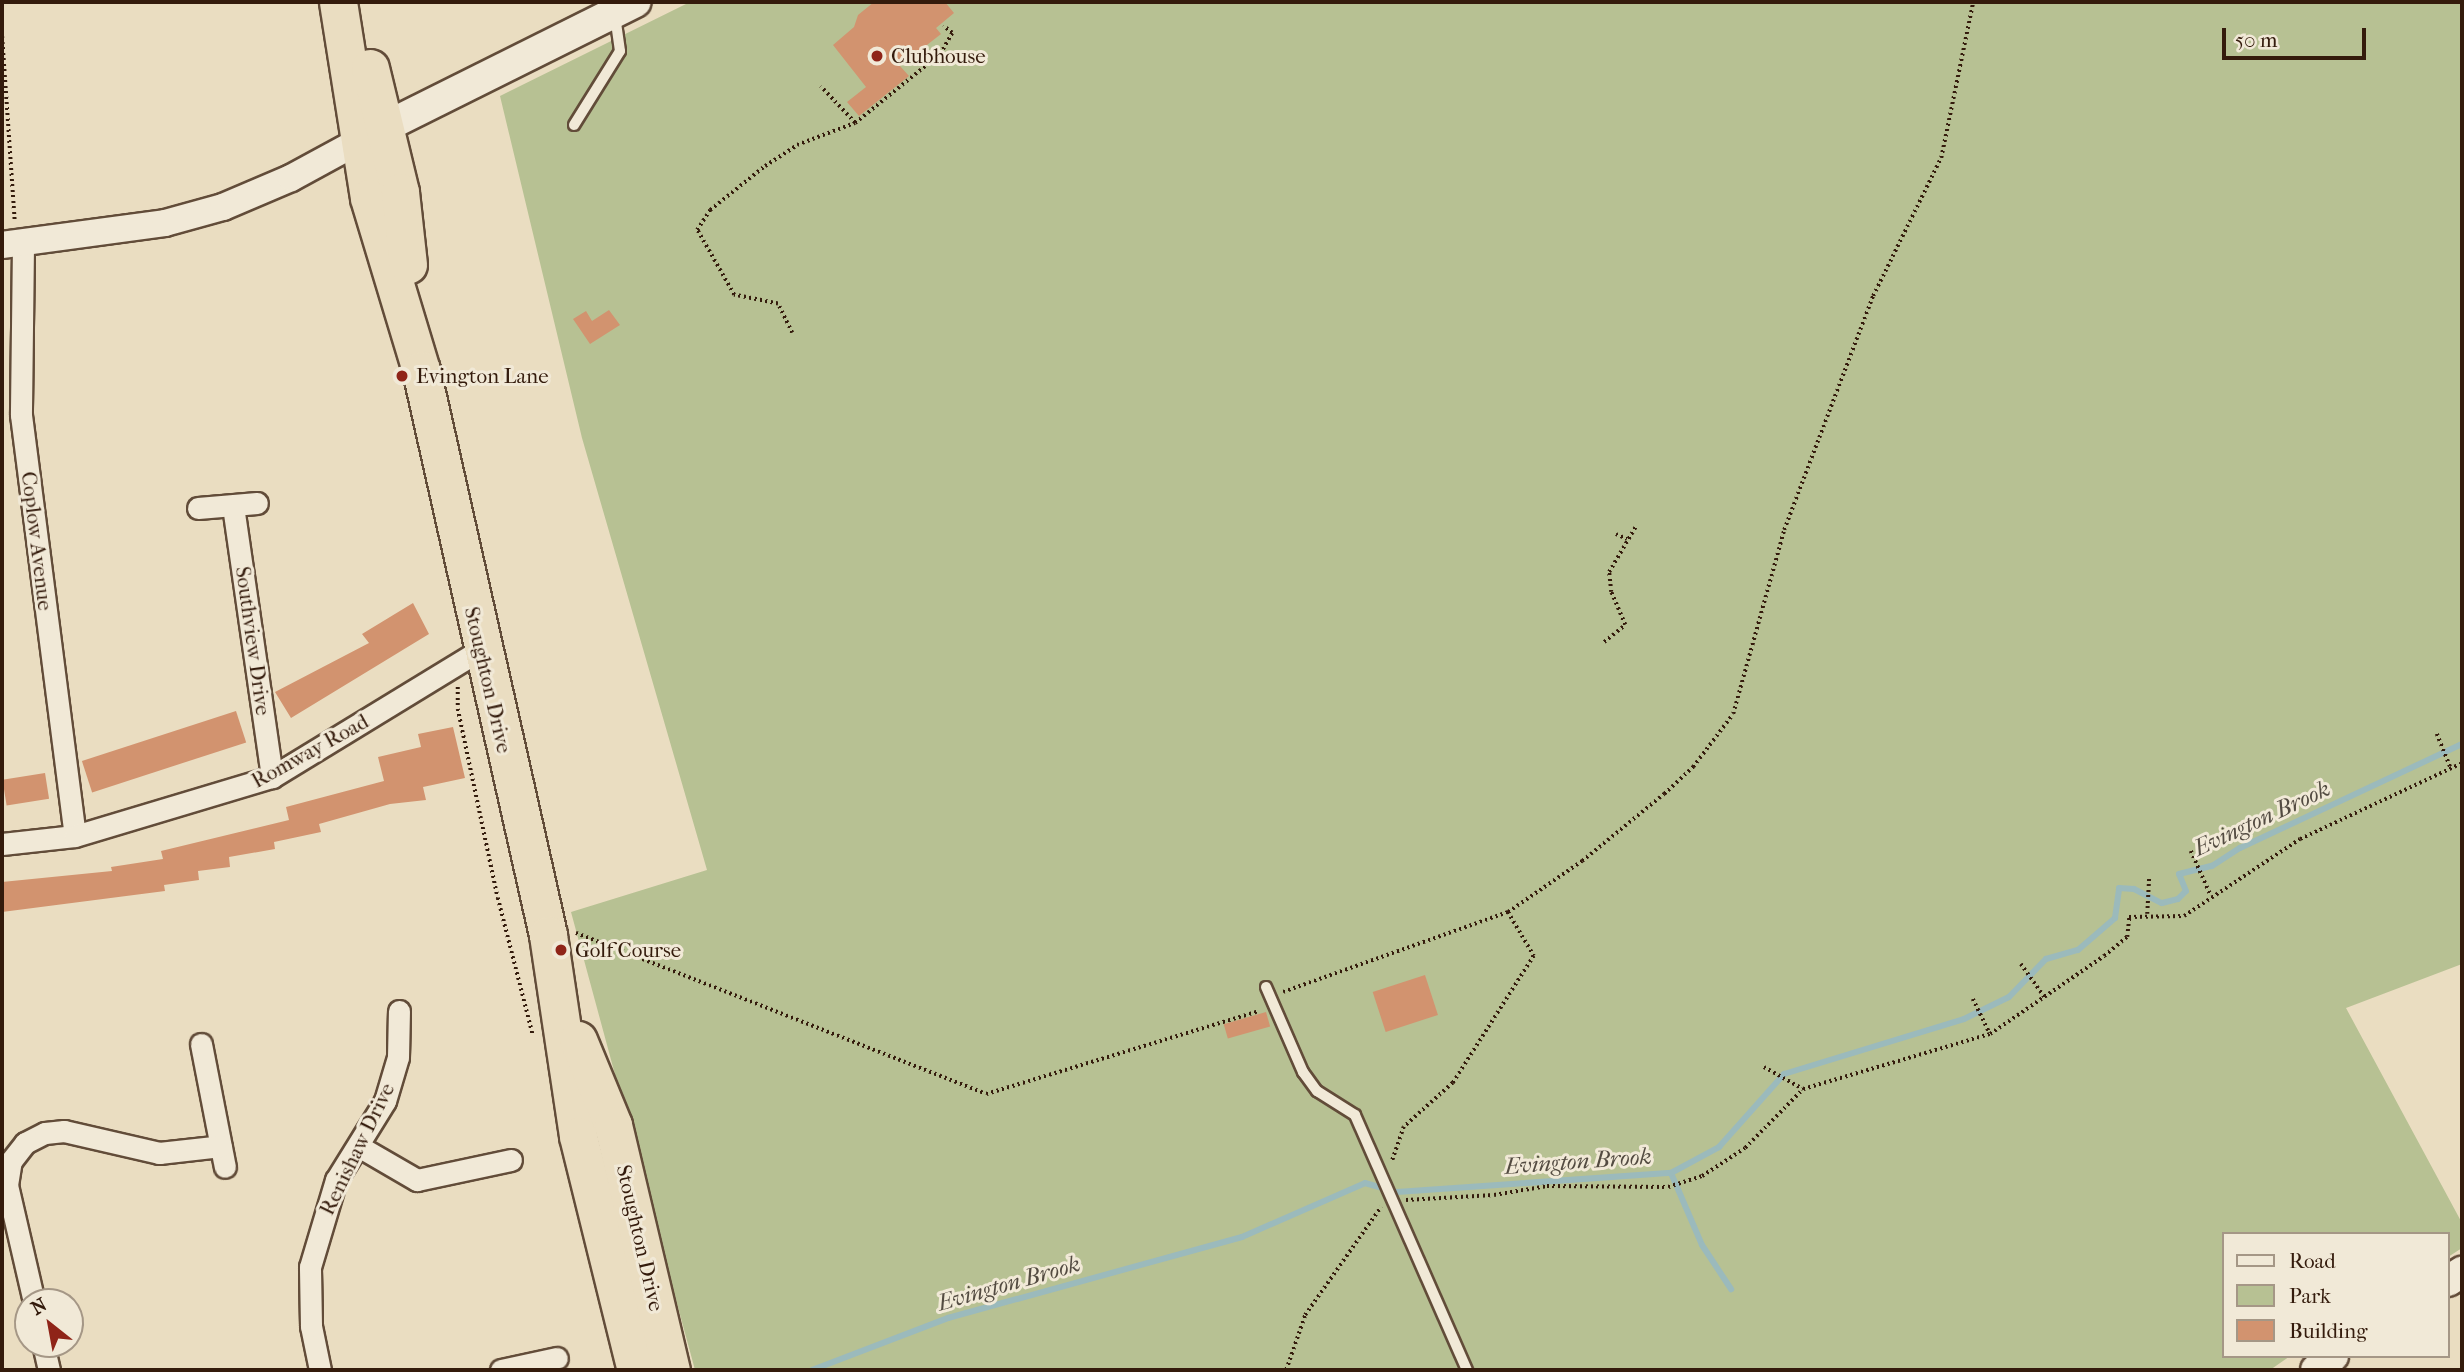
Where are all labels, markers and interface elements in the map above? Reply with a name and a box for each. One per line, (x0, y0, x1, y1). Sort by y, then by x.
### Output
scale bar (2226, 14, 2370, 58)
text: 50 m (2235, 28, 2278, 52)
place label: Clubhouse (891, 43, 986, 69)
marker: Clubhouse (869, 48, 885, 64)
place label: Evington Lane (416, 363, 549, 389)
marker: Evington Lane (394, 368, 410, 384)
street label: Coplow Avenue (16, 470, 58, 612)
street label: Southview Drive (230, 565, 276, 717)
street label: Stoughton Drive (459, 604, 517, 756)
street label: Romway Road (247, 709, 373, 793)
water label: Evington Brook (2189, 775, 2335, 863)
place label: Golf Course (575, 937, 681, 963)
marker: Golf Course (553, 942, 569, 958)
street label: Renishaw Drive (314, 1079, 400, 1219)
water label: Evington Brook (1504, 1143, 1652, 1181)
street label: Stoughton Drive (611, 1162, 669, 1314)
legend (2222, 1232, 2450, 1358)
text: Road (2289, 1249, 2336, 1273)
water label: Evington Brook (934, 1250, 1084, 1318)
text: Park (2289, 1284, 2331, 1308)
north arrow (14, 1288, 84, 1358)
text: N (27, 1294, 51, 1320)
text: Building (2289, 1319, 2367, 1343)

